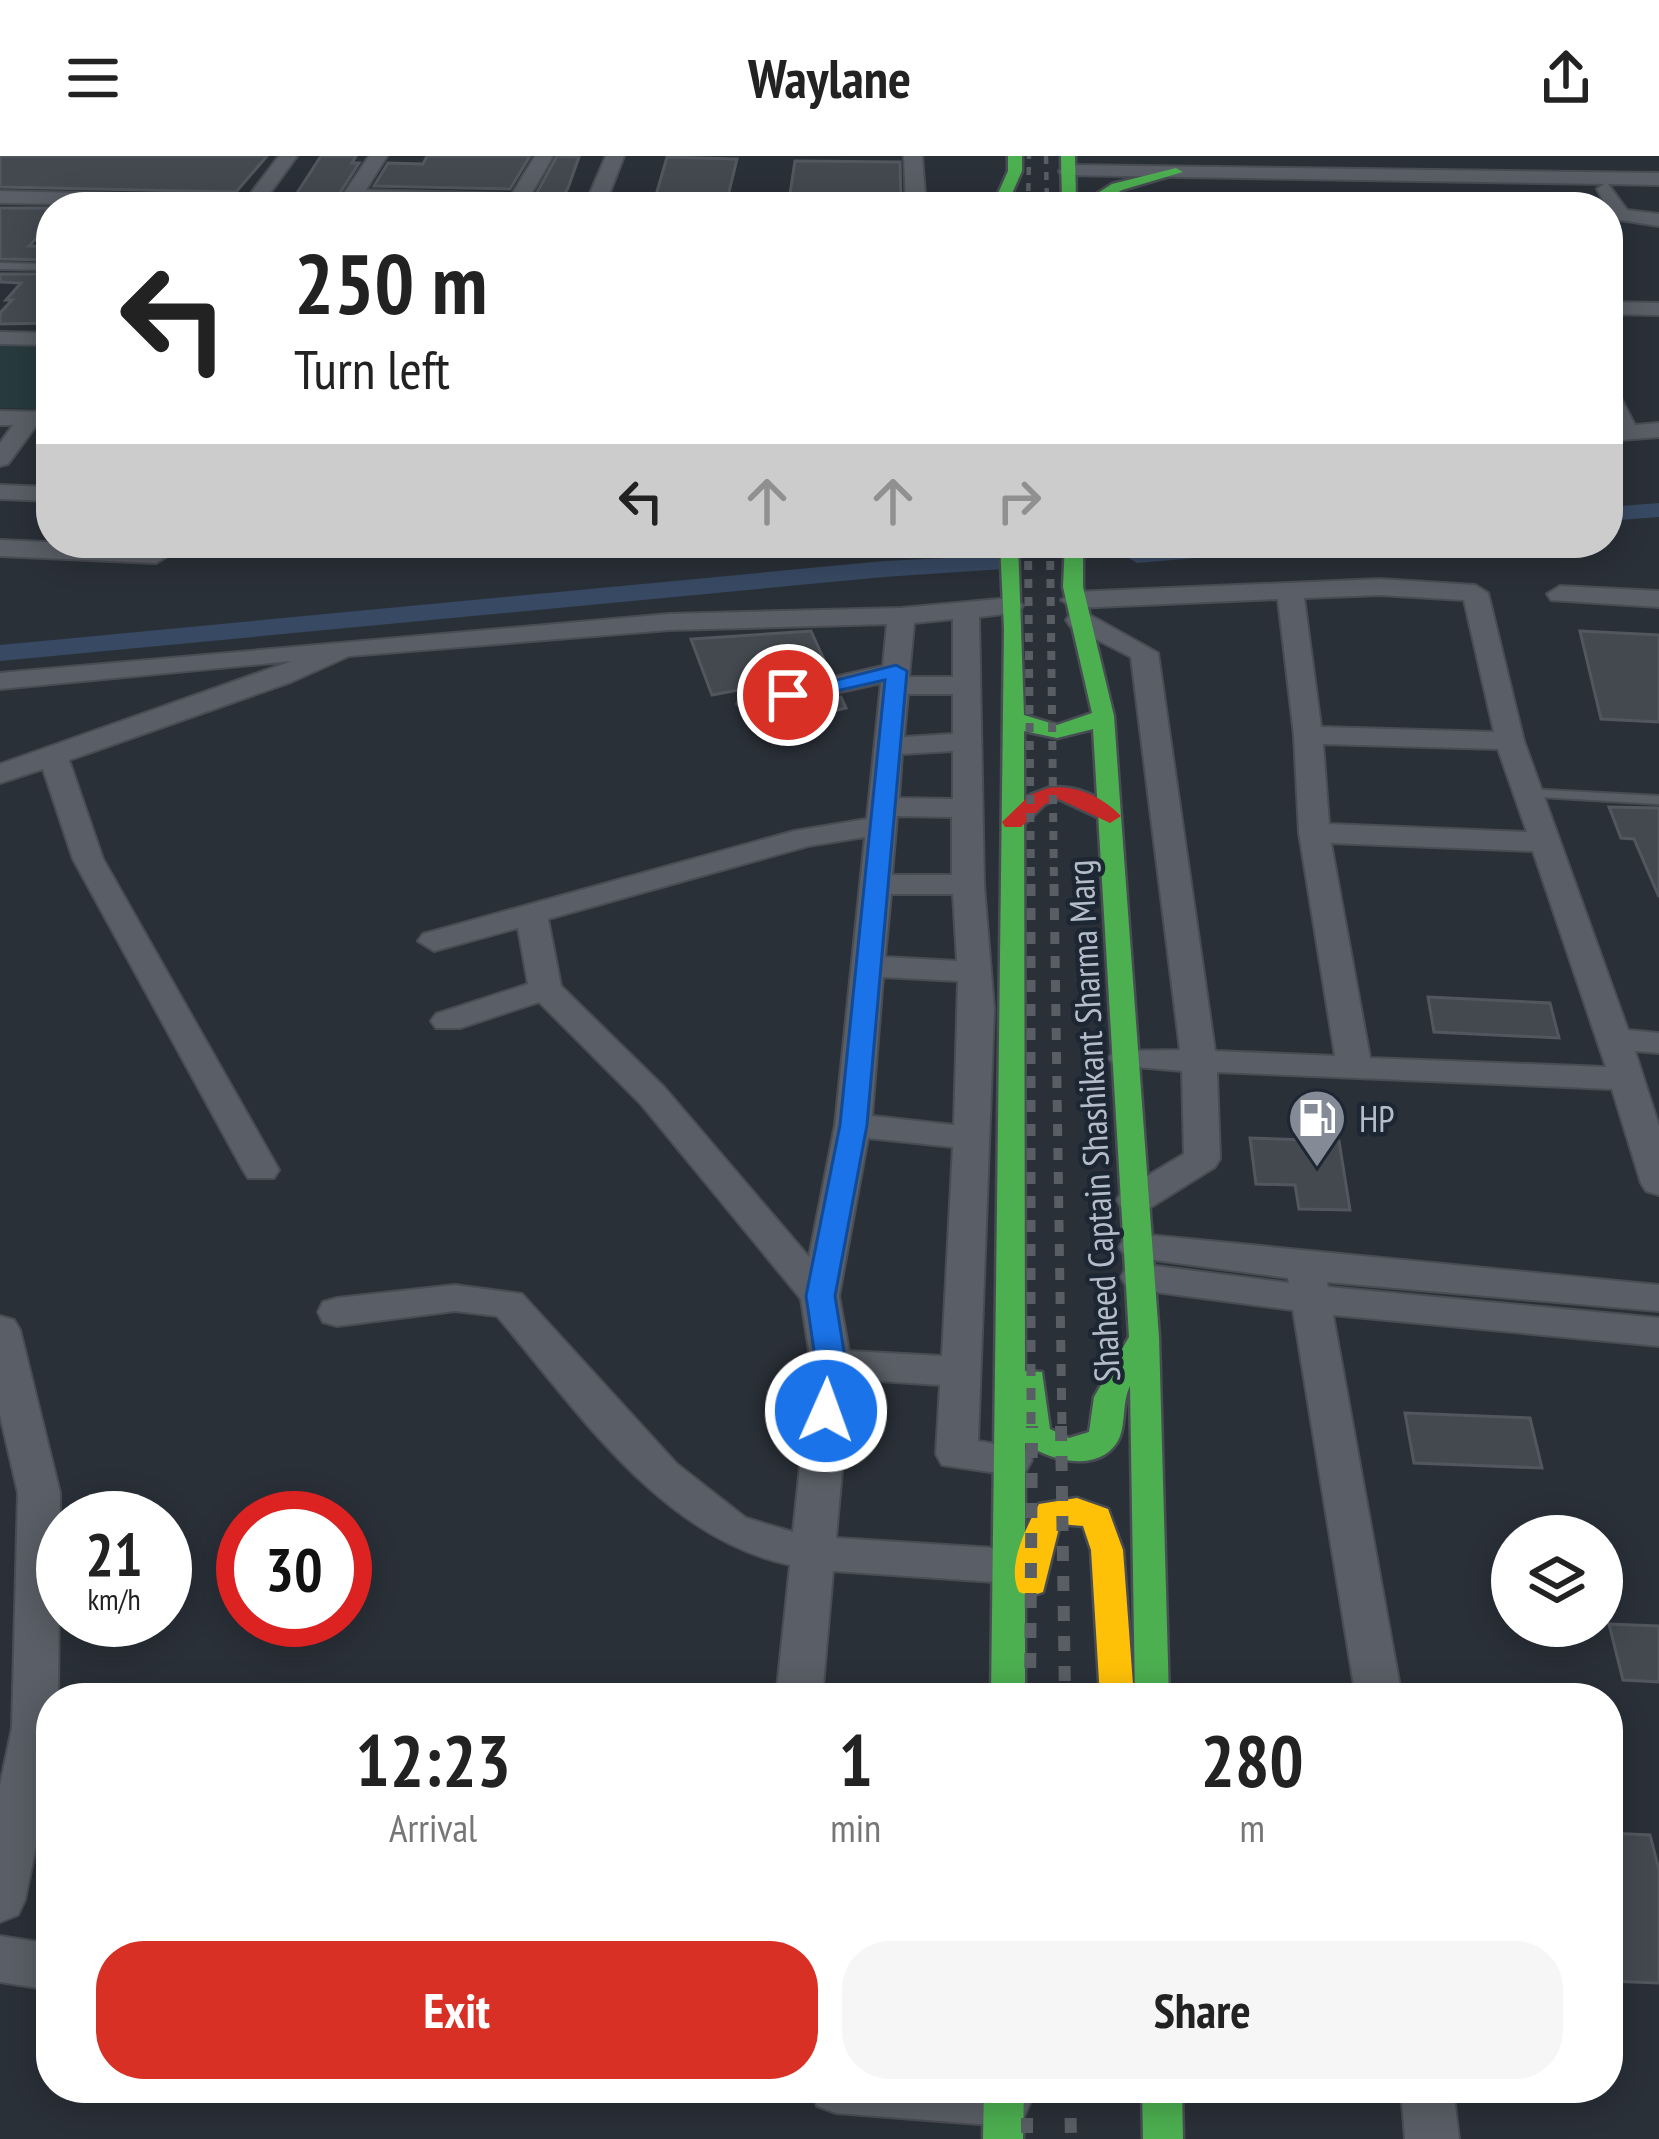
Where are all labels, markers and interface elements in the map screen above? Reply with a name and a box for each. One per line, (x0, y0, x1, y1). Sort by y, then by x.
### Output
text: Waylane (748, 43, 911, 113)
icon: menu (60, 45, 126, 111)
icon: share (1533, 45, 1599, 111)
text: 250 m (294, 228, 487, 337)
icon: left (96, 240, 252, 396)
text: Turn left (294, 334, 450, 404)
icon: left (608, 468, 674, 534)
icon: ahead (734, 468, 800, 534)
icon: ahead (860, 468, 926, 534)
icon: right (986, 468, 1052, 534)
pin (737, 644, 839, 746)
icon: arrive (755, 662, 821, 728)
street label: Shaheed Captain Shashikant Sharma Marg (1056, 859, 1130, 1383)
fuel station icon: HP (1286, 1087, 1348, 1169)
place label: HP (1359, 1095, 1395, 1142)
position arrow (763, 1348, 889, 1474)
speed limit sign: 30 (216, 1491, 372, 1647)
text: 21 (85, 1515, 143, 1593)
map controls (1491, 1515, 1623, 1647)
button: layers (1491, 1515, 1623, 1647)
text: km/h (87, 1579, 141, 1618)
text: 12:23 (355, 1713, 511, 1806)
text: 1 (839, 1713, 873, 1806)
text: 280 (1200, 1713, 1304, 1806)
text: Arrival (389, 1802, 477, 1853)
text: min (830, 1802, 881, 1853)
text: m (1239, 1802, 1265, 1853)
button: Exit (96, 1941, 818, 2079)
button: Share (842, 1941, 1563, 2079)

